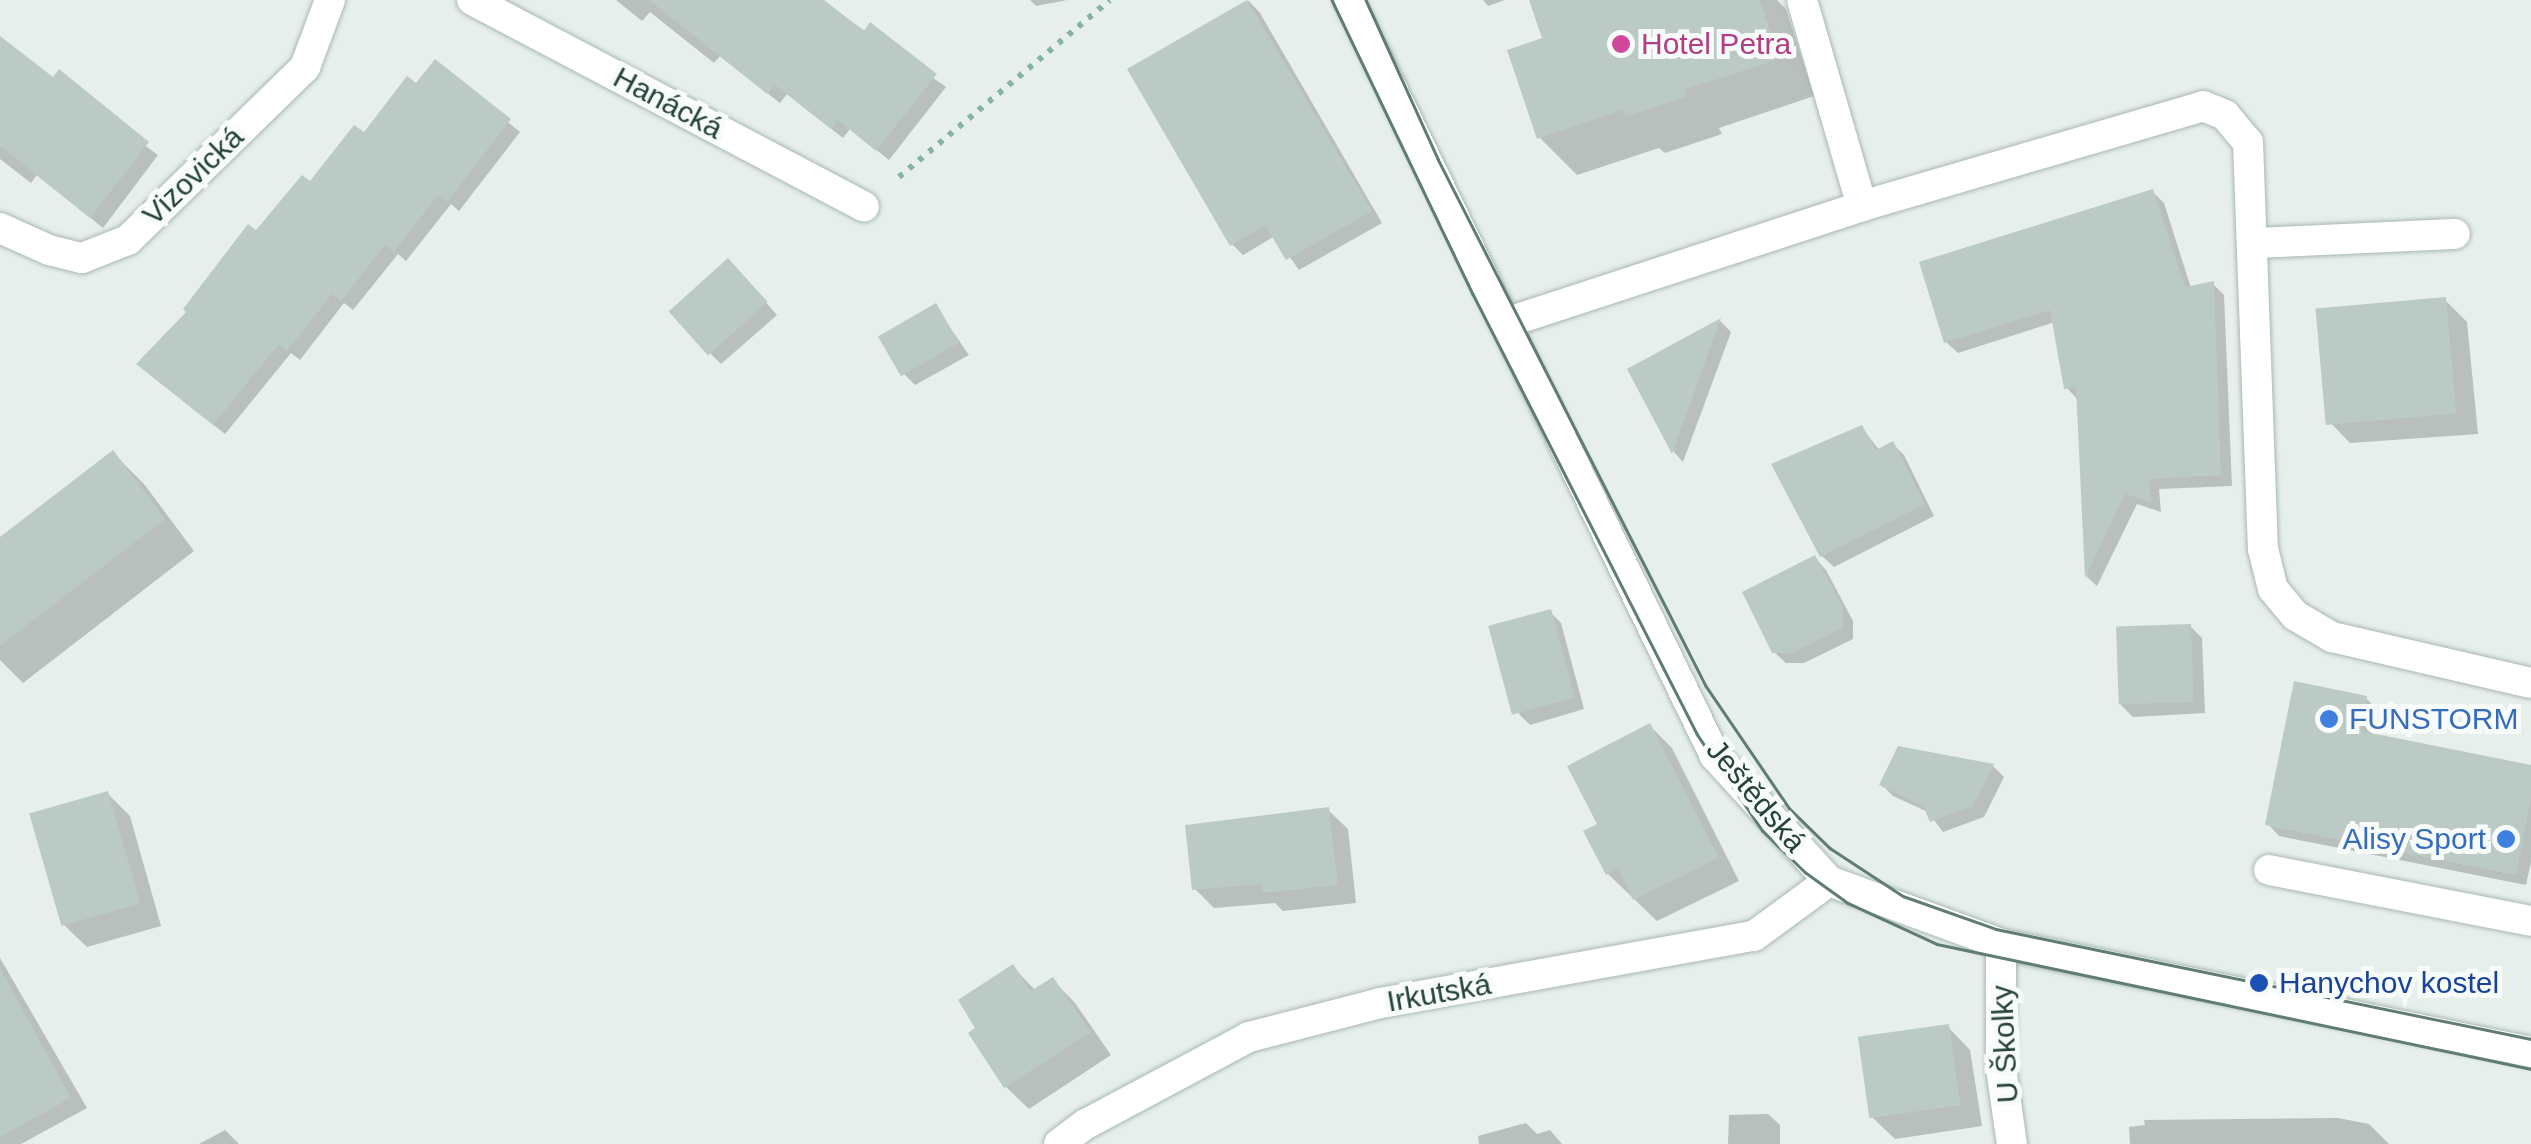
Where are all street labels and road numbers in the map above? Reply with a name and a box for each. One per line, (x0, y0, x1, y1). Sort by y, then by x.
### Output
street label: Hanácká (607, 59, 729, 147)
street label: Vizovická (135, 119, 251, 233)
street label: Ještědská (1699, 733, 1813, 859)
street label: Irkutská (1384, 966, 1494, 1020)
street label: U Školky (1984, 984, 2026, 1104)

